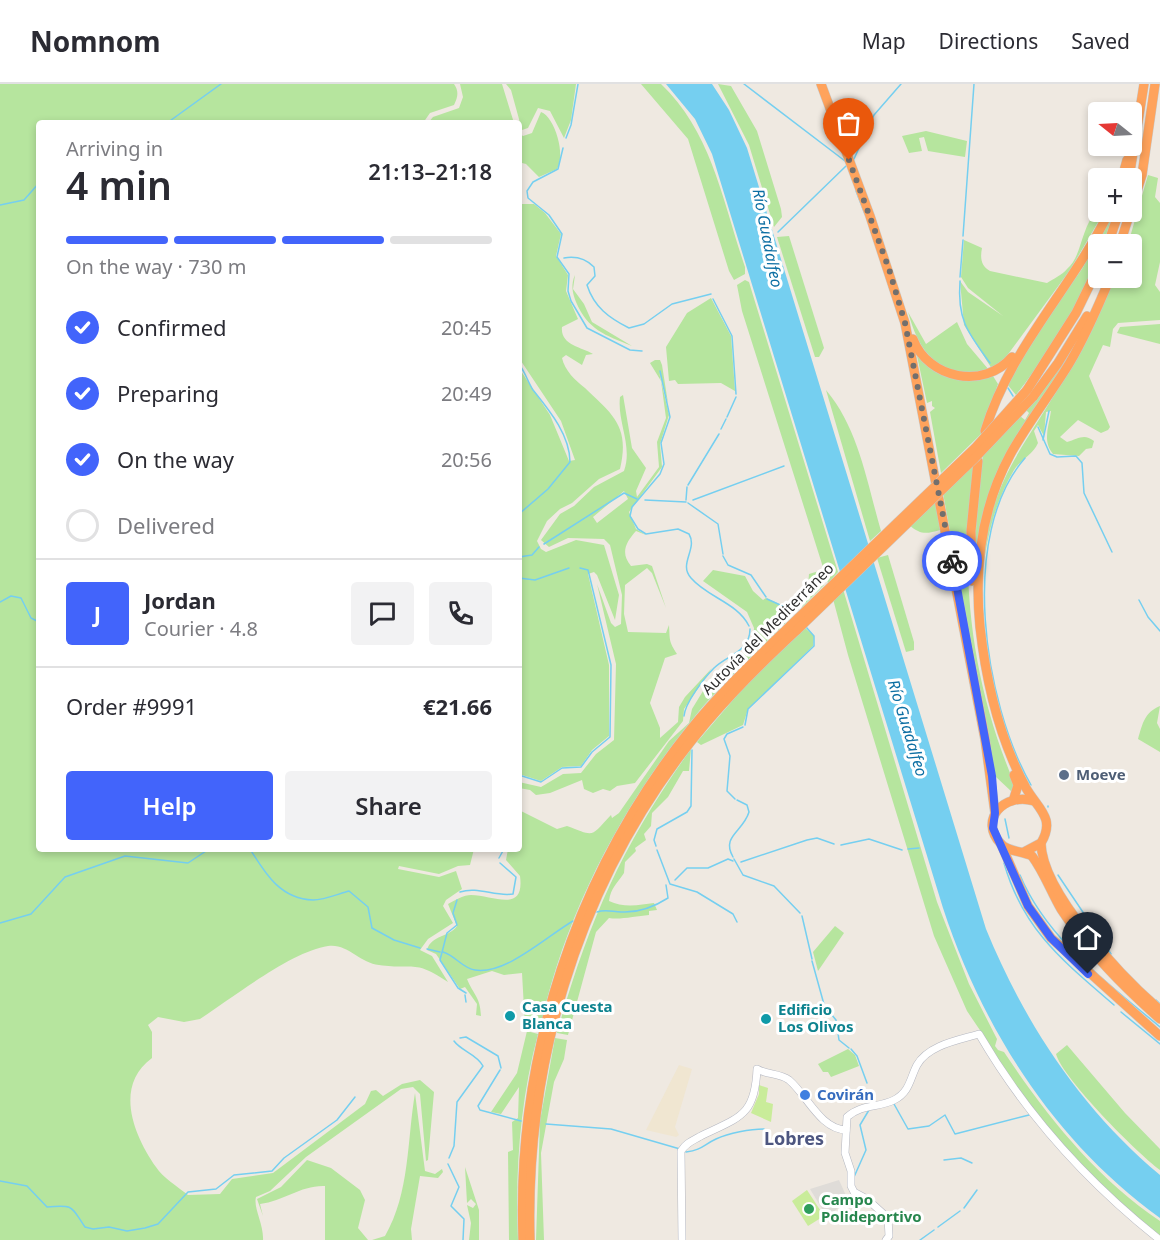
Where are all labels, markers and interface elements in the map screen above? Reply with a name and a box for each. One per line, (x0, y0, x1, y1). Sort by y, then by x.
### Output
text: Nomnom (30, 22, 161, 60)
text: Map (862, 27, 906, 55)
text: Directions (939, 27, 1038, 55)
text: Saved (1071, 27, 1130, 55)
pin (823, 98, 874, 160)
north arrow (1088, 102, 1142, 156)
map controls (1088, 102, 1142, 288)
icon: bag (832, 107, 865, 140)
text: Arriving in (66, 135, 163, 162)
text: 21:13–21:18 (368, 156, 492, 186)
text: 4 min (66, 158, 172, 211)
button: + (1088, 168, 1142, 222)
water label: Río Guadalfeo (748, 187, 788, 289)
button: − (1088, 234, 1142, 288)
text: On the way · 730 m (66, 253, 246, 280)
icon: check (66, 311, 99, 344)
text: Confirmed (117, 312, 227, 342)
text: 20:45 (441, 314, 492, 341)
icon: check (66, 377, 99, 410)
text: Preparing (117, 378, 219, 408)
text: 20:49 (441, 380, 492, 407)
icon: check (66, 443, 99, 476)
text: On the way (117, 444, 234, 474)
text: 20:56 (441, 446, 492, 473)
text: Delivered (117, 510, 215, 540)
courier (922, 531, 982, 591)
icon: bike (936, 545, 969, 578)
street label: Autovía del Mediterráneo (697, 558, 838, 699)
button: chat (351, 582, 414, 645)
button: phone (429, 582, 492, 645)
text: Jordan (144, 585, 216, 615)
text: J (94, 598, 101, 628)
text: Courier · 4.8 (144, 615, 258, 642)
water label: Río Guadalfeo (883, 677, 933, 779)
text: Order #9991 (66, 691, 197, 721)
text: €21.66 (423, 691, 492, 721)
place label: Moeve (1076, 764, 1126, 784)
marker: Moeve (1057, 768, 1071, 782)
button: Help (66, 771, 273, 840)
button: Share (285, 771, 492, 840)
pin (1062, 912, 1113, 974)
icon: home (1071, 921, 1104, 954)
place label: Casa Cuesta Blanca (522, 996, 612, 1033)
place label: Edificio Los Olivos (778, 999, 853, 1036)
marker: Casa Cuesta Blanca (503, 1009, 517, 1023)
marker: Edificio Los Olivos (759, 1012, 773, 1026)
place label: Covirán (817, 1084, 874, 1104)
marker: Covirán (798, 1088, 812, 1102)
district label: Lobres (764, 1126, 824, 1150)
place label: Campo Polideportivo (821, 1189, 922, 1226)
marker: Campo Polideportivo (802, 1202, 816, 1216)

